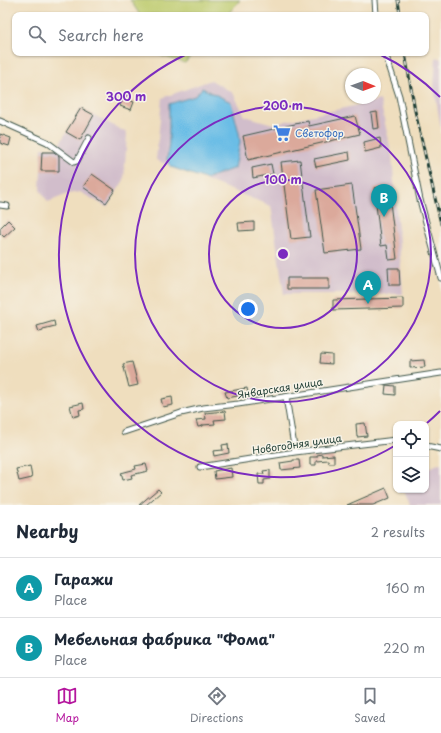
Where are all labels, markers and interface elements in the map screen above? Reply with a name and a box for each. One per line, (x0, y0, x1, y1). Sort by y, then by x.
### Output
search box (12, 12, 429, 56)
icon: search (26, 23, 48, 45)
text: Search here (58, 23, 144, 46)
north arrow (345, 68, 381, 104)
text: 300 m (106, 87, 146, 105)
text: 200 m (263, 96, 303, 114)
supermarket icon: Светофор (272, 123, 292, 143)
place label: Светофор (295, 125, 344, 140)
text: 100 m (264, 170, 302, 188)
pin: B (371, 184, 397, 217)
centre of rings (276, 247, 290, 261)
pin: A (355, 271, 381, 304)
your location (238, 299, 258, 319)
street label: Январская улица (236, 373, 324, 402)
map controls (393, 421, 429, 493)
button: locate (393, 421, 429, 457)
street label: Новогодняя улица (251, 430, 343, 457)
button: layers (393, 457, 429, 493)
text: Nearby (16, 518, 78, 544)
text: 2 results (371, 522, 425, 541)
text: Гаражи (54, 567, 113, 590)
text: A (24, 578, 34, 597)
text: 160 m (386, 578, 425, 597)
text: Place (54, 590, 87, 609)
text: Мебельная фабрика "Фома" (54, 627, 275, 650)
text: B (25, 638, 33, 657)
text: 220 m (383, 638, 425, 657)
text: Place (54, 650, 87, 669)
tab: Map (55, 685, 79, 726)
tab: Directions (190, 685, 243, 726)
tab: Saved (354, 685, 386, 726)

